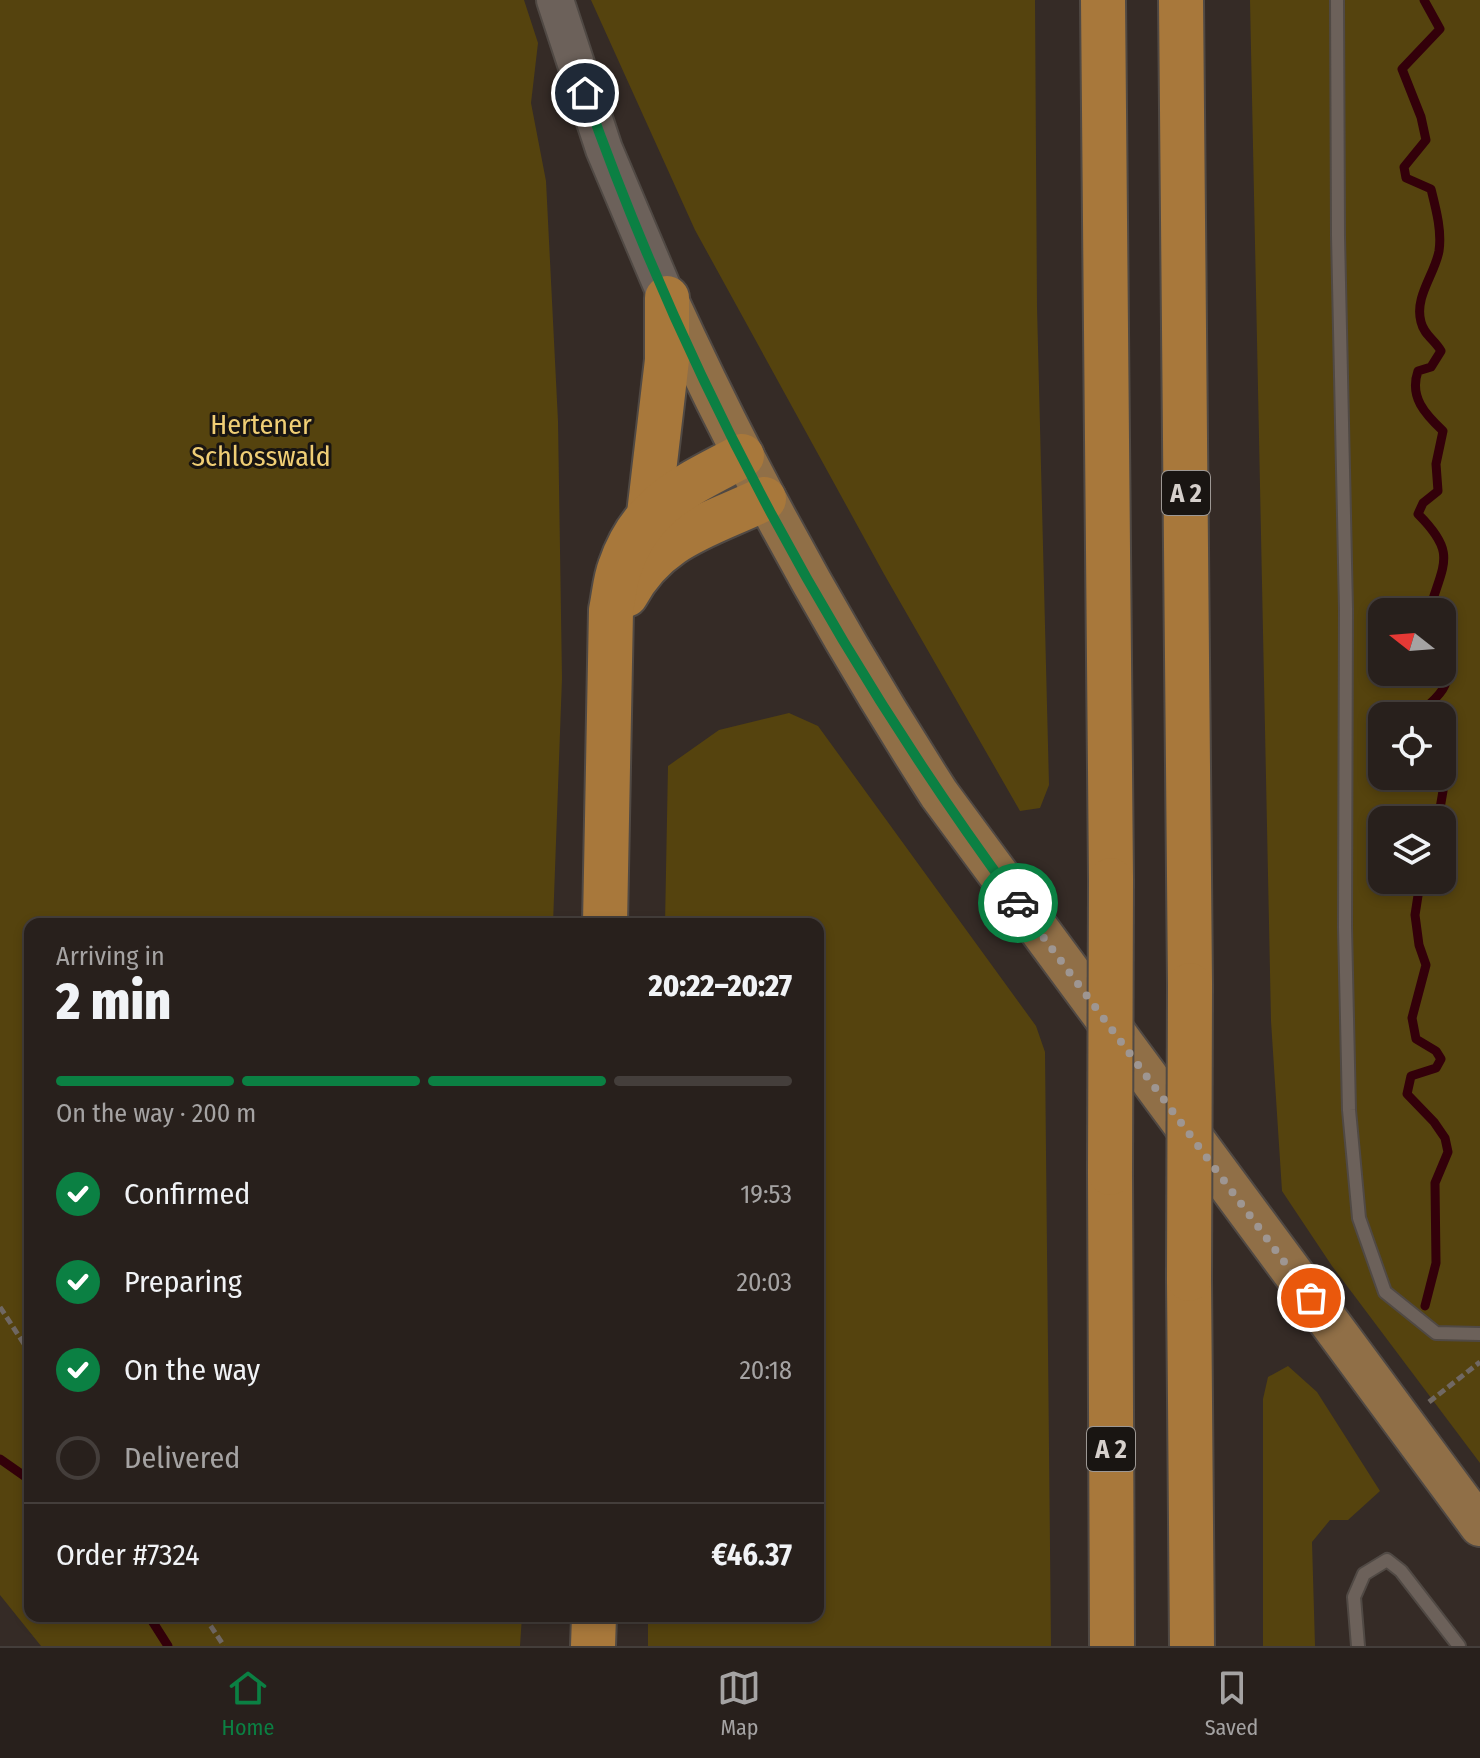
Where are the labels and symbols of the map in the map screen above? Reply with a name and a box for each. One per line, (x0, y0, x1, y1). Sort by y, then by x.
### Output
pin (551, 59, 619, 127)
park label: Hertener Schlosswald (191, 408, 331, 473)
road number: A 2 (1162, 471, 1210, 515)
north arrow (1368, 598, 1456, 686)
courier (978, 863, 1058, 943)
pin (1277, 1264, 1345, 1332)
road number: A 2 (1087, 1427, 1135, 1471)

